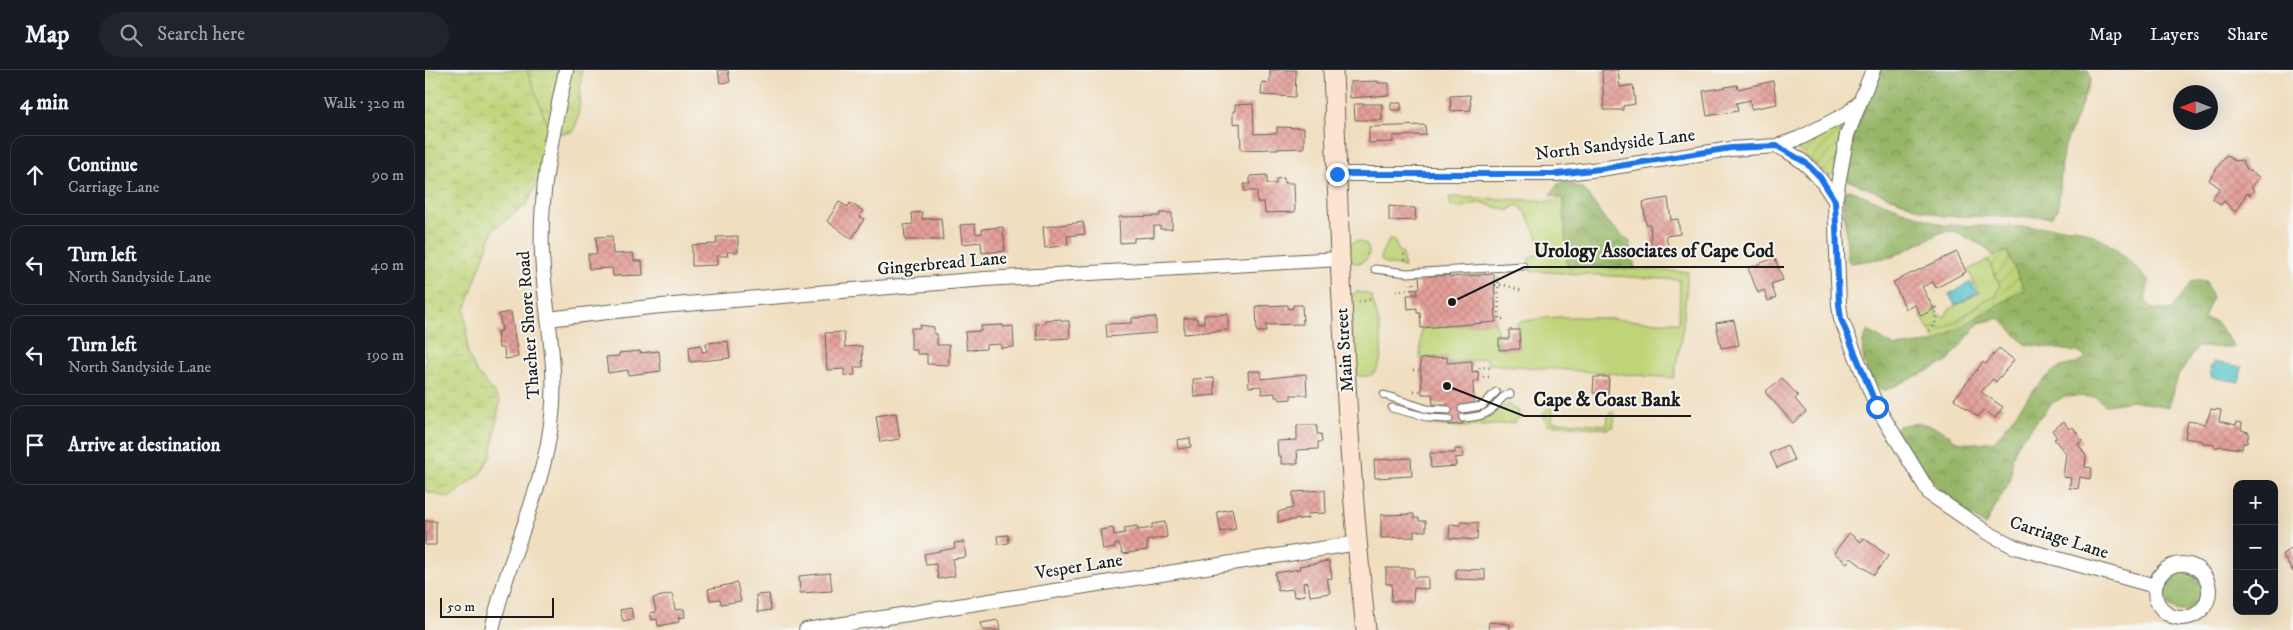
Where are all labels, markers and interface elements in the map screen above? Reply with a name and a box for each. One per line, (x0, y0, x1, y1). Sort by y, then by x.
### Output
search box (99, 12, 449, 57)
text: Map (25, 20, 69, 50)
icon: search (117, 21, 145, 49)
text: Search here (157, 23, 245, 46)
text: Map (2089, 24, 2122, 46)
text: Layers (2150, 24, 2199, 46)
text: Share (2227, 24, 2268, 46)
north arrow (2173, 85, 2218, 130)
text: 4 min (20, 90, 69, 116)
text: Walk · 320 m (323, 93, 405, 113)
street label: North Sandyside Lane (1534, 124, 1696, 166)
text: Continue (68, 154, 138, 177)
icon: ahead (21, 161, 49, 189)
route end (1326, 163, 1349, 186)
text: 90 m (372, 165, 404, 185)
text: Carriage Lane (68, 177, 159, 197)
callout: Urology Associates of Cape Cod (1524, 233, 1784, 267)
text: Urology Associates of Cape Cod (1534, 240, 1775, 263)
text: Turn left (68, 244, 137, 267)
street label: Gingerbread Lane (876, 247, 1008, 281)
street label: Thacher Shore Road (513, 250, 545, 400)
icon: left (21, 251, 49, 279)
text: 40 m (371, 255, 404, 275)
text: North Sandyside Lane (68, 267, 211, 287)
street label: Main Street (1331, 307, 1359, 393)
text: Turn left (68, 334, 137, 357)
icon: left (21, 341, 49, 369)
text: 190 m (366, 345, 404, 365)
text: North Sandyside Lane (68, 357, 211, 377)
callout: Cape & Coast Bank (1524, 382, 1691, 416)
text: Cape & Coast Bank (1534, 389, 1681, 412)
route start (1866, 396, 1889, 419)
icon: arrive (21, 431, 49, 459)
text: Arrive at destination (68, 434, 220, 457)
map controls (2233, 480, 2278, 615)
button: + (2233, 480, 2278, 525)
street label: Carriage Lane (2007, 512, 2111, 564)
button: − (2233, 525, 2278, 570)
street label: Vesper Lane (1033, 549, 1124, 585)
button: locate (2233, 570, 2278, 615)
scale bar (440, 595, 554, 618)
text: 50 m (447, 598, 475, 616)

